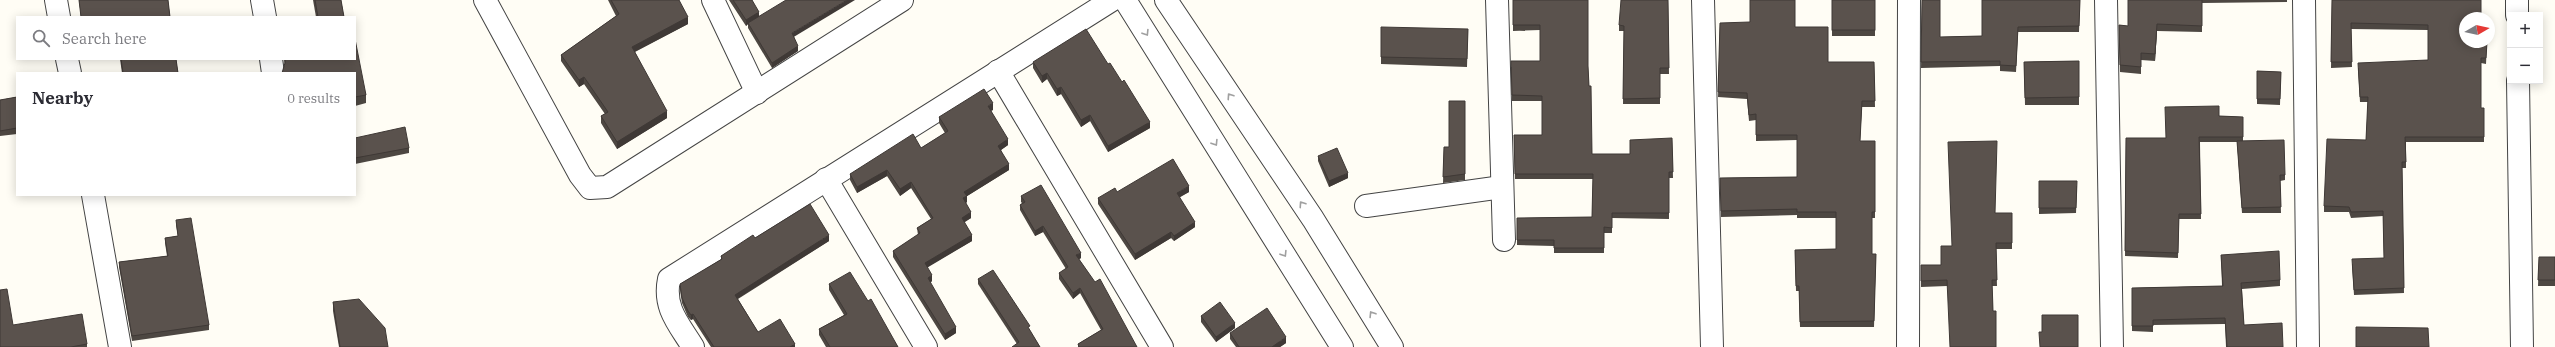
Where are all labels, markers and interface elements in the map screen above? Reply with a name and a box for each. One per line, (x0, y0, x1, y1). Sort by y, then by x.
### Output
north arrow (2459, 12, 2495, 48)
map controls (2507, 12, 2543, 84)
button: + (2507, 12, 2543, 48)
search box (16, 16, 356, 60)
icon: search (30, 27, 52, 49)
text: Search here (62, 29, 147, 48)
one-way arrow (1141, 29, 1149, 36)
button: − (2507, 48, 2543, 84)
text: Nearby (32, 87, 93, 109)
text: 0 results (287, 90, 340, 107)
one-way arrow (1227, 93, 1235, 100)
one-way arrow (1210, 139, 1218, 146)
one-way arrow (1299, 201, 1307, 208)
one-way arrow (1279, 250, 1286, 257)
one-way arrow (1369, 311, 1376, 318)

